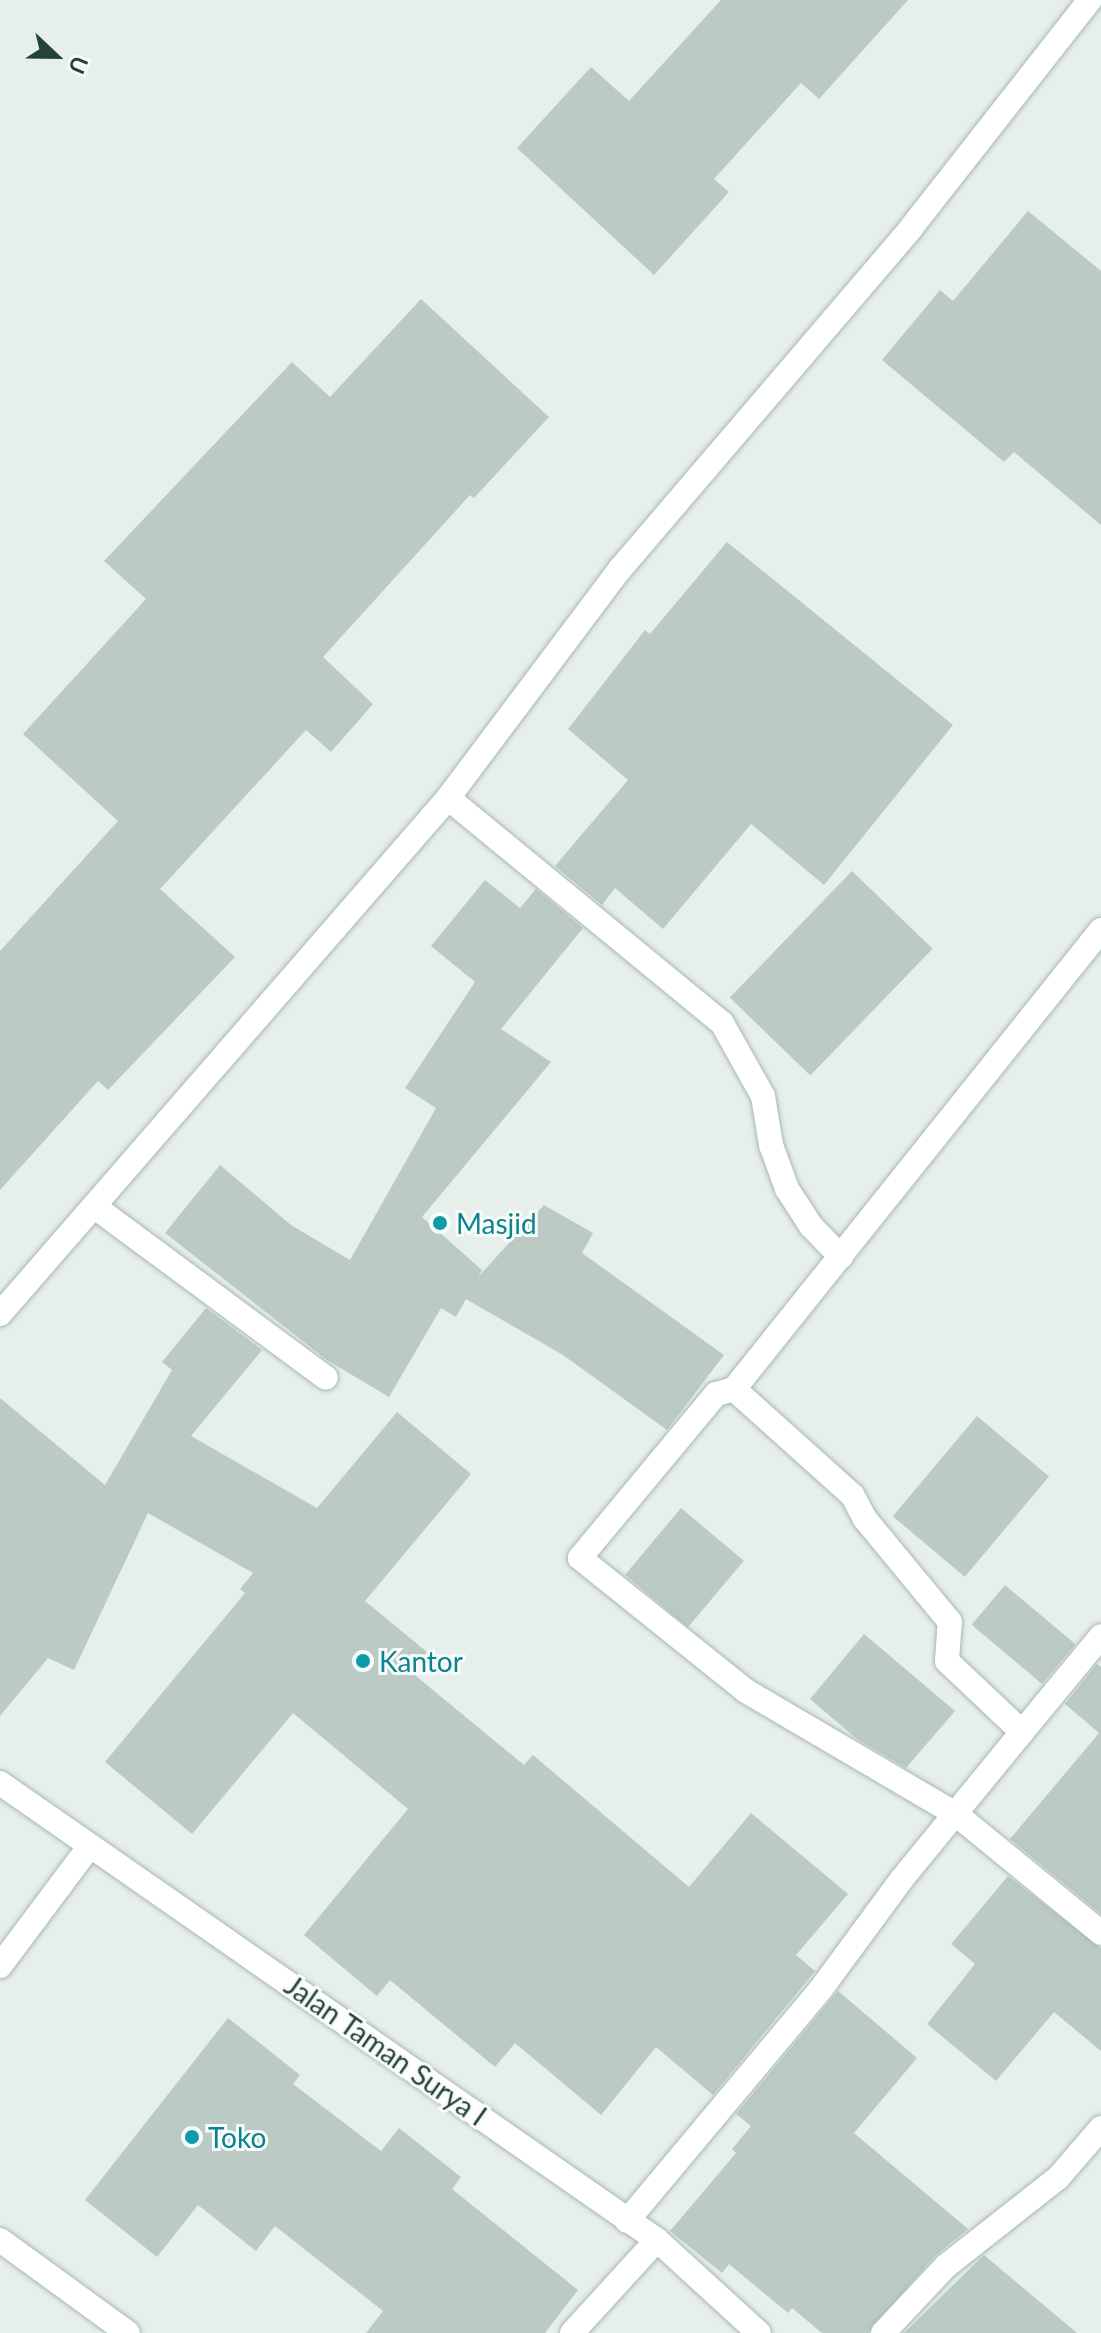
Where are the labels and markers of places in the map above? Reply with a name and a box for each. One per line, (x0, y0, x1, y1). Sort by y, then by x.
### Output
place label: Masjid (456, 1206, 537, 1240)
marker: Masjid (431, 1214, 449, 1232)
place label: Kantor (379, 1644, 463, 1678)
marker: Kantor (354, 1652, 372, 1670)
place label: Toko (208, 2120, 266, 2154)
marker: Toko (183, 2128, 201, 2146)

